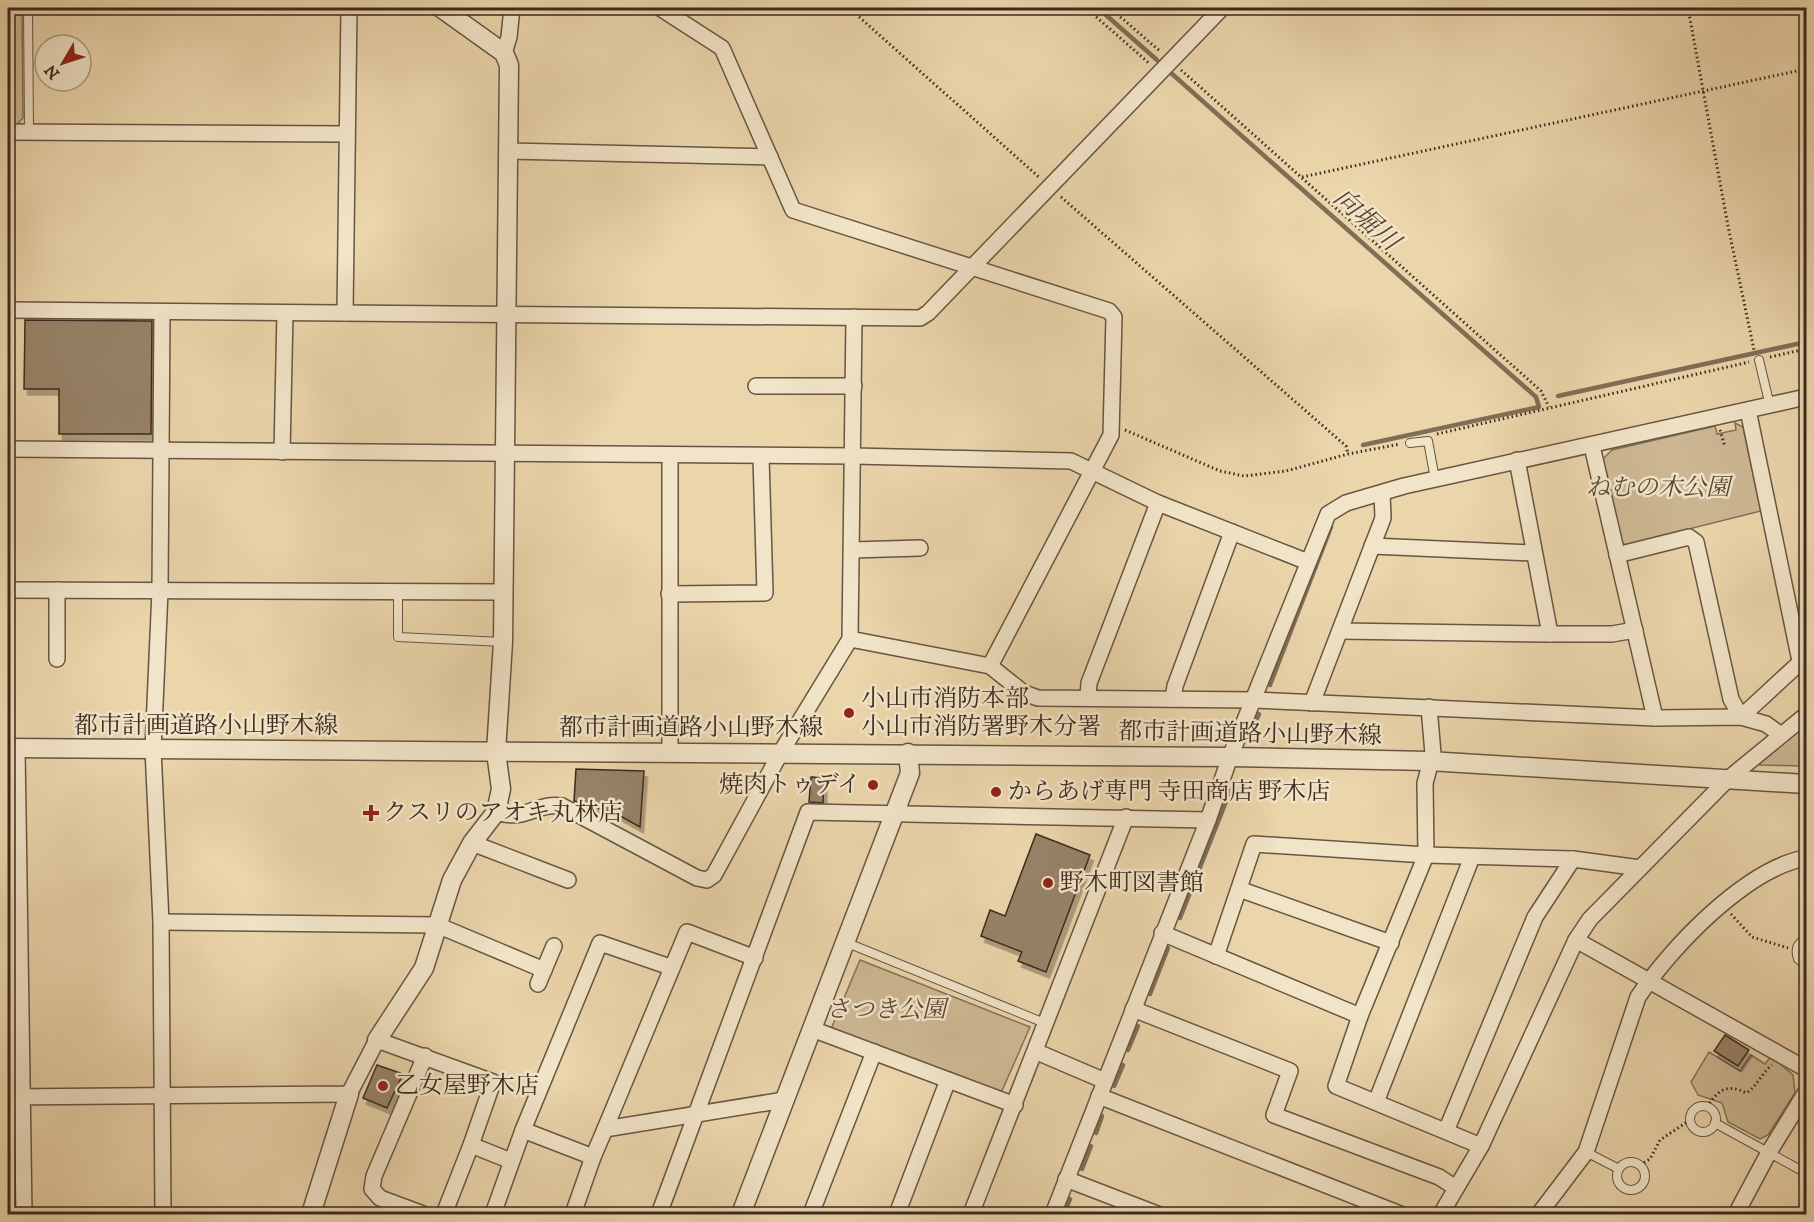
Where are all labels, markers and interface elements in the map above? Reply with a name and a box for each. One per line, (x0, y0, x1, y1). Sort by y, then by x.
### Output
north arrow (33, 33, 93, 93)
text: N (40, 60, 64, 83)
water label: 向堀川 (1326, 182, 1408, 260)
park label: ねむの木公園 (1586, 473, 1734, 503)
place label: 小山市消防本部 小山市消防署野木分署 (861, 684, 1101, 742)
marker: 小山市消防本部 小山市消防署野木分署 (842, 706, 856, 720)
street label: 都市計画道路小山野木線 (74, 711, 338, 741)
street label: 都市計画道路小山野木線 (559, 713, 823, 743)
street label: 都市計画道路小山野木線 (1118, 717, 1382, 751)
place label: 焼肉トゥデイ (719, 770, 861, 800)
place label: からあげ専門 寺田商店 野木店 (1008, 777, 1330, 807)
marker: 焼肉トゥデイ (866, 778, 880, 792)
marker: からあげ専門 寺田商店 野木店 (989, 785, 1003, 799)
place label: クスリのアオキ丸林店 (383, 798, 623, 828)
marker: クスリのアオキ丸林店 (364, 806, 378, 820)
place label: 野木町図書館 (1060, 868, 1204, 898)
marker: 野木町図書館 (1041, 876, 1055, 890)
park label: さつき公園 (826, 995, 950, 1025)
place label: 乙女屋野木店 (395, 1071, 539, 1101)
marker: 乙女屋野木店 (376, 1079, 390, 1093)

